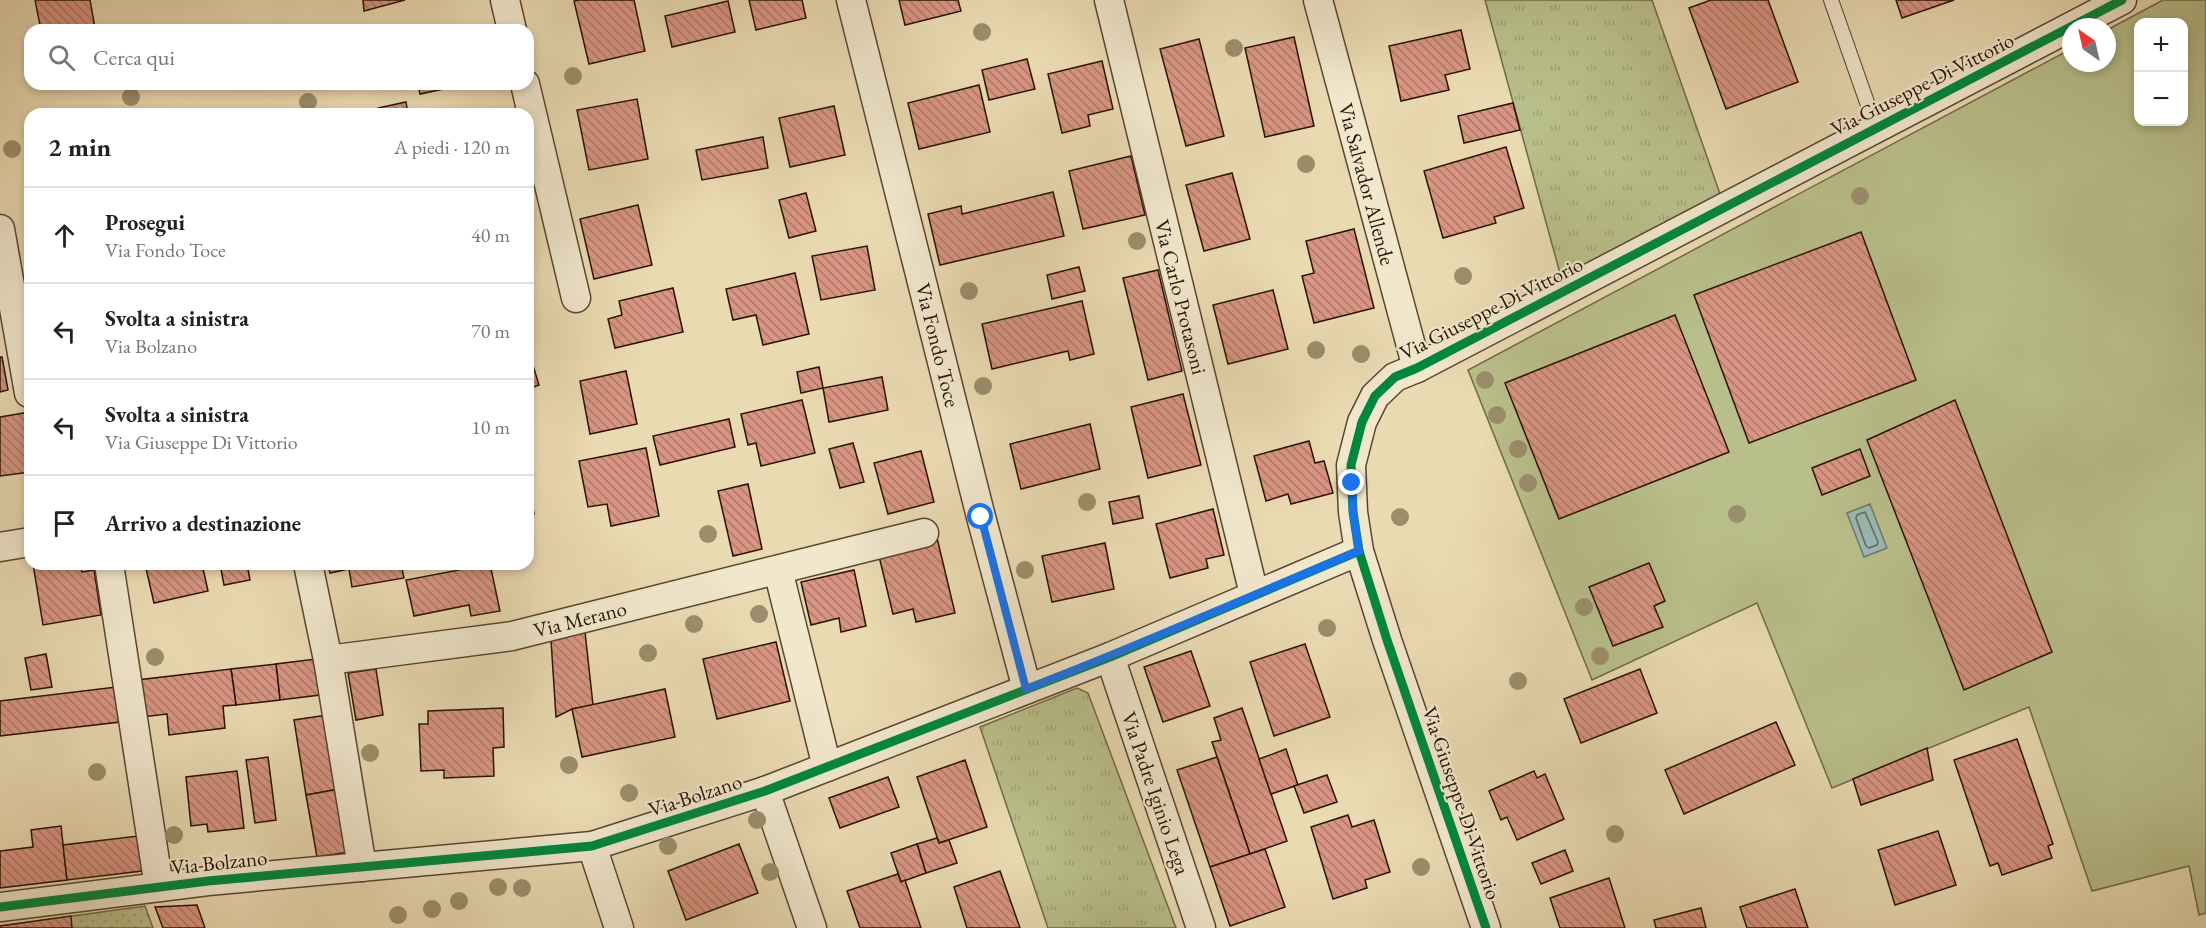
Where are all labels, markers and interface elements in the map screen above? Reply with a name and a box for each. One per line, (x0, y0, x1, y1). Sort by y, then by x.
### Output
north arrow (2062, 18, 2116, 72)
map controls (2134, 18, 2188, 126)
button: + (2134, 18, 2188, 72)
search box (24, 24, 534, 90)
street label: Via Giuseppe Di Vittorio (1826, 26, 2018, 142)
icon: search (45, 41, 78, 74)
text: Cerca qui (93, 43, 175, 72)
button: − (2134, 72, 2188, 126)
street label: Via Salvador Allende (1332, 100, 1402, 268)
text: 2 min (48, 130, 111, 164)
text: A piedi · 120 m (394, 134, 510, 160)
text: Prosegui (105, 208, 185, 237)
street label: Via Carlo Protasoni (1149, 217, 1213, 377)
icon: ahead (48, 219, 81, 252)
text: 40 m (471, 222, 510, 248)
text: Via Fondo Toce (105, 237, 226, 263)
street label: Via Giuseppe Di Vittorio (1395, 250, 1587, 366)
street label: Via Fondo Toce (910, 280, 966, 410)
text: Svolta a sinistra (105, 304, 249, 333)
icon: left (48, 315, 81, 348)
text: 70 m (471, 318, 510, 344)
text: Via Bolzano (105, 333, 197, 359)
text: Svolta a sinistra (105, 400, 249, 429)
icon: left (48, 411, 81, 444)
text: 10 m (471, 414, 510, 440)
text: Via Giuseppe Di Vittorio (105, 429, 298, 455)
route end (1338, 469, 1364, 495)
route start (967, 503, 993, 529)
icon: arrive (48, 507, 81, 540)
text: Arrivo a destinazione (105, 509, 301, 538)
street label: Via Merano (531, 594, 629, 644)
street label: Via Giuseppe Di Vittorio (1416, 703, 1508, 903)
street label: Via Padre Iginio Lega (1115, 708, 1197, 879)
street label: Via Bolzano (645, 767, 745, 823)
street label: Via Bolzano (170, 844, 268, 880)

